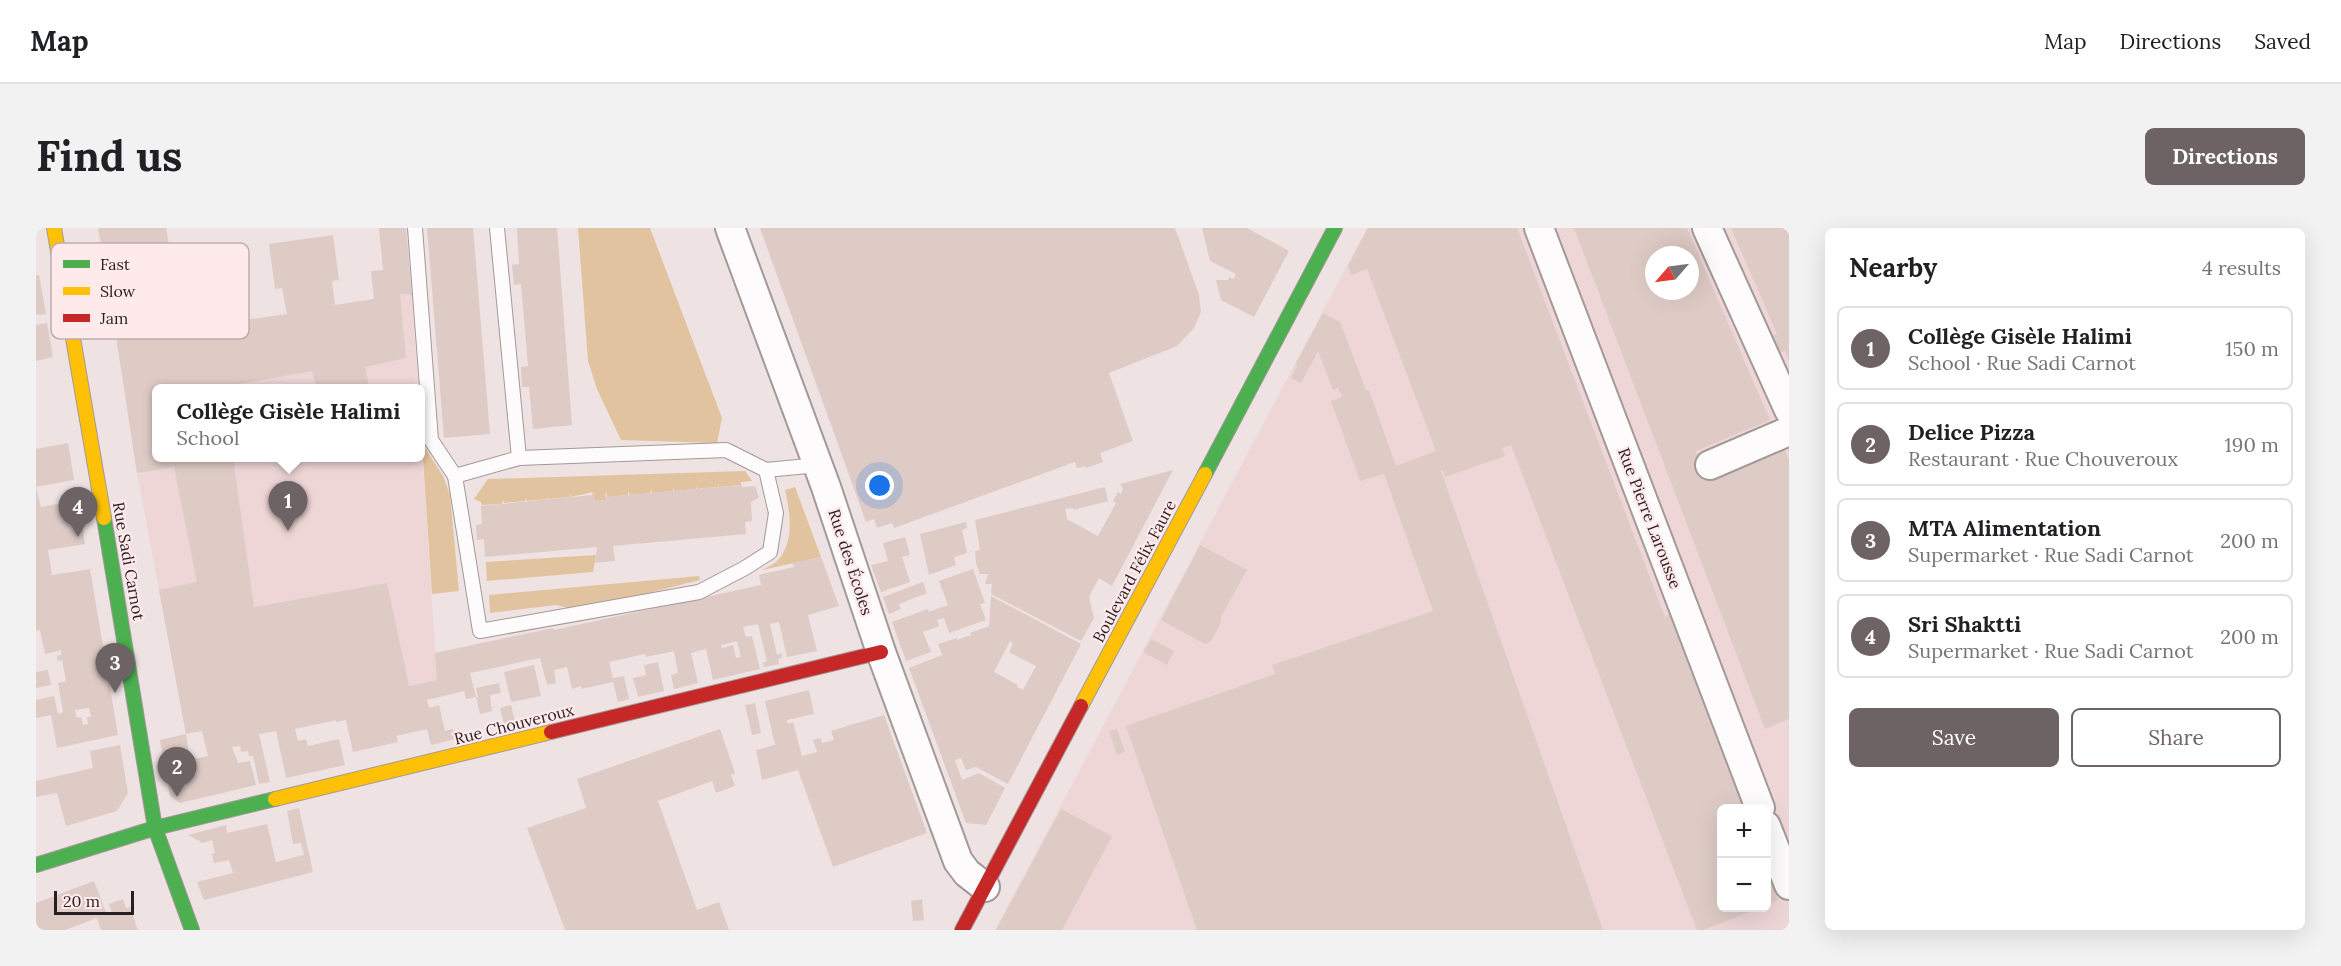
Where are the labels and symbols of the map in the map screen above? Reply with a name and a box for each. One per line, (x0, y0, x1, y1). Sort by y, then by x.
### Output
legend (51, 243, 249, 339)
north arrow (1645, 246, 1699, 300)
text: Fast (100, 254, 131, 274)
text: Slow (100, 281, 136, 301)
text: Jam (99, 308, 128, 328)
street label: Rue Pierre Larousse (1614, 445, 1686, 591)
your location (865, 471, 894, 500)
pin: 1 (268, 482, 308, 531)
pin: 4 (58, 488, 98, 537)
street label: Boulevard Félix Faure (1088, 496, 1180, 646)
street label: Rue Sadi Carnot (109, 500, 149, 622)
street label: Rue des Écoles (824, 506, 878, 618)
pin: 3 (96, 644, 134, 693)
street label: Rue Chouveroux (452, 699, 577, 749)
pin: 2 (158, 748, 196, 797)
scale bar (54, 888, 134, 916)

